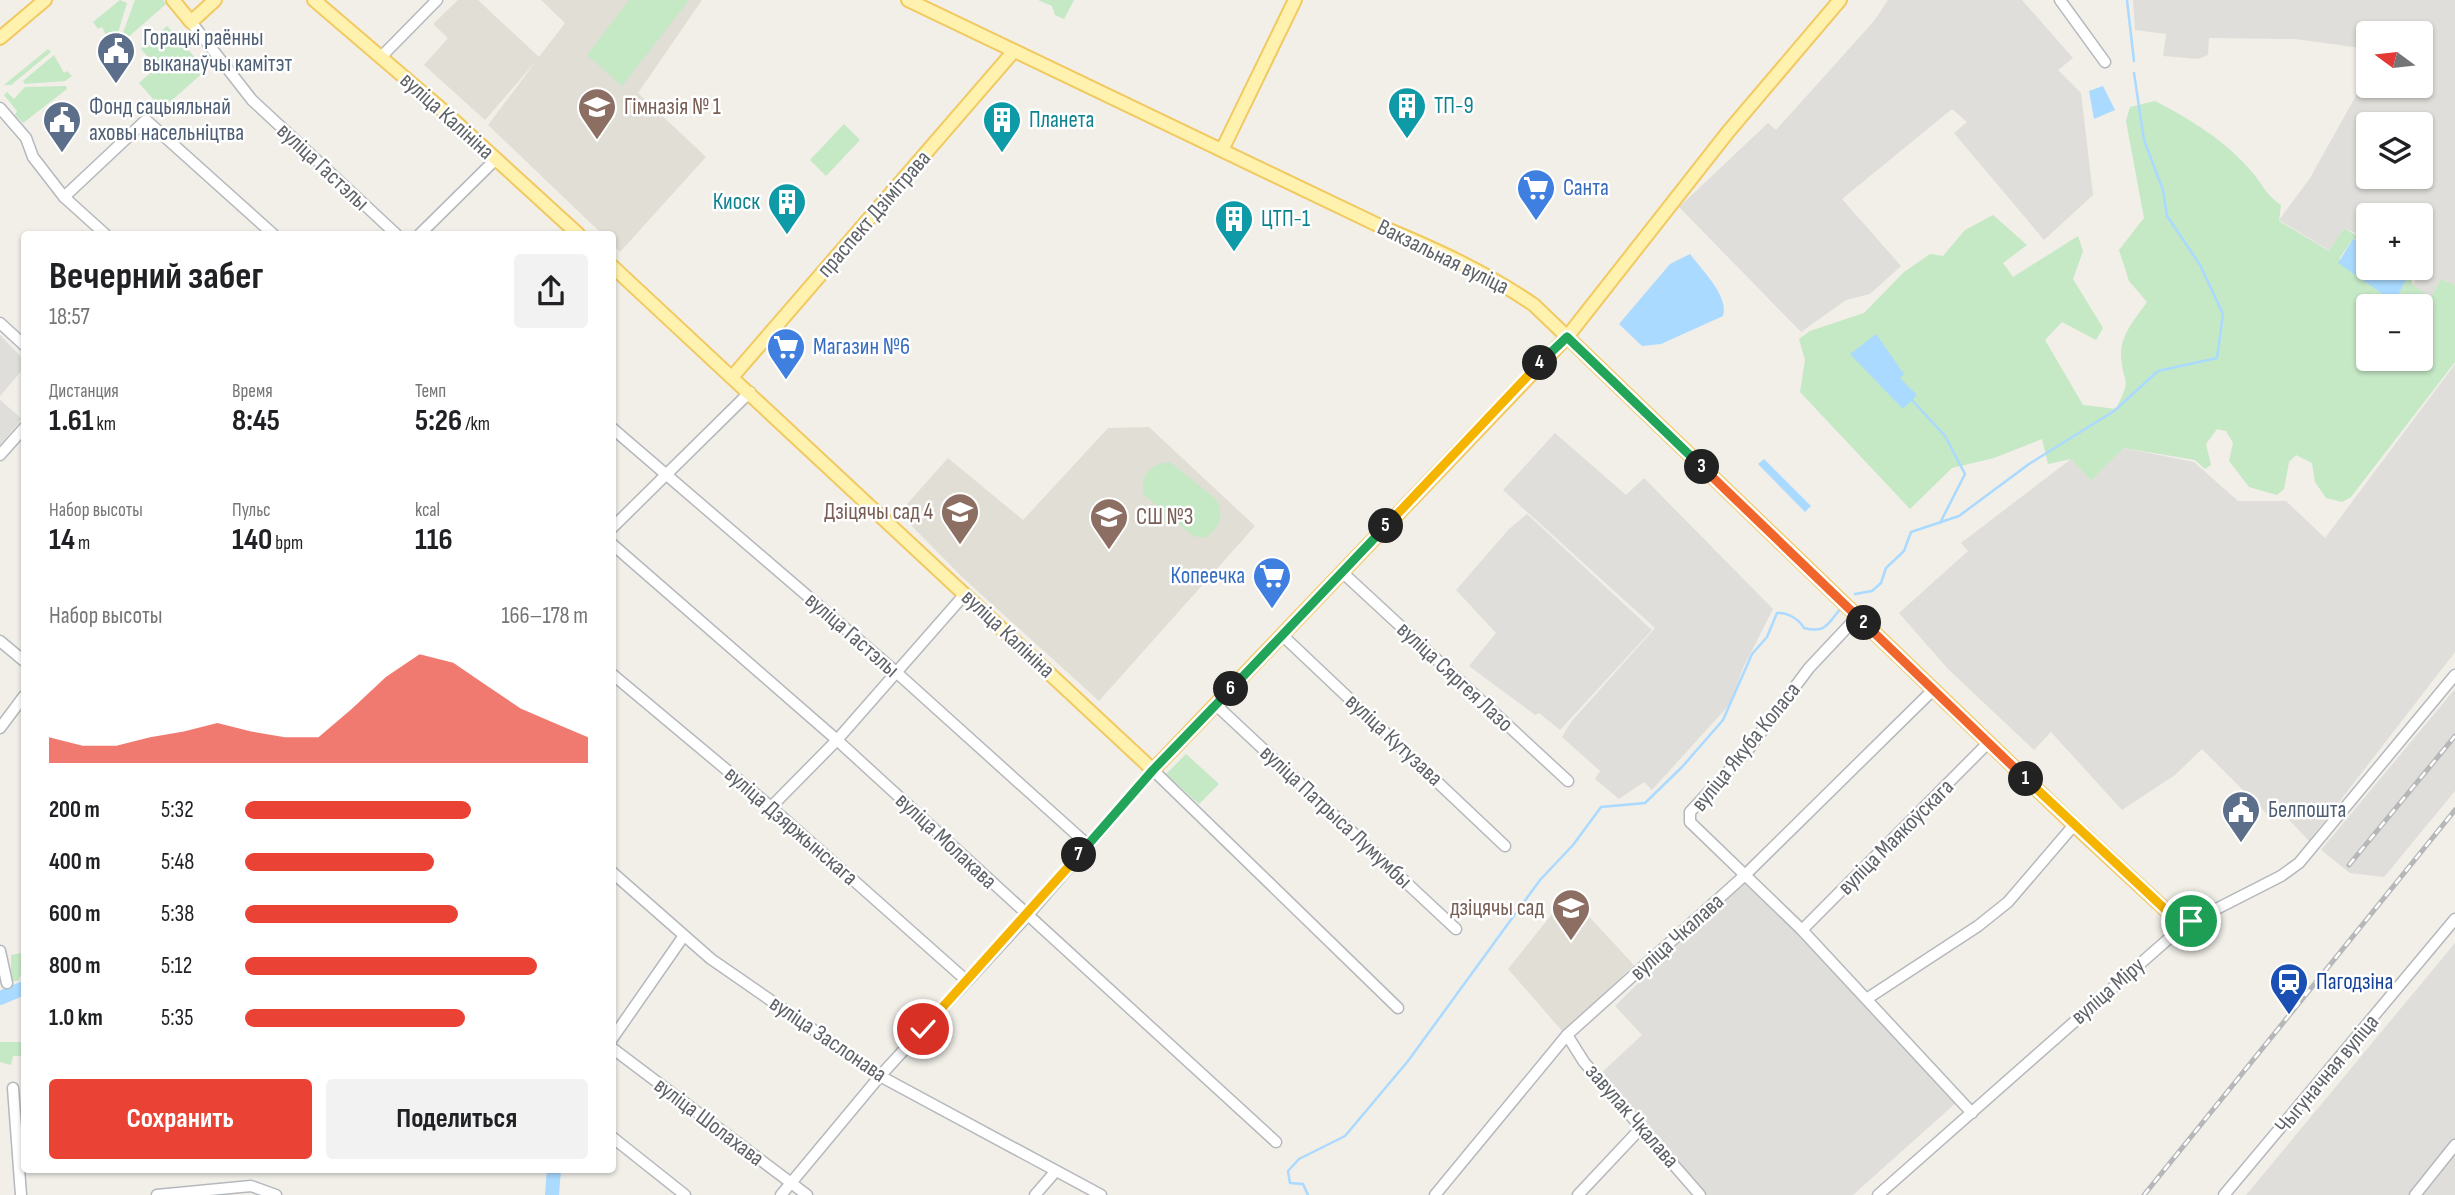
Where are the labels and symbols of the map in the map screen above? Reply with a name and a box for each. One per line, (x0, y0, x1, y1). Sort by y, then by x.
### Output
north arrow (2356, 21, 2432, 98)
place label: Горацкі раённы выканаўчы камітэт (143, 24, 293, 78)
public building icon: Горацкі раённы выканаўчы камітэт (95, 30, 137, 85)
street label: вуліца Калініна (394, 66, 500, 166)
building icon: ТП-9 (1386, 85, 1428, 140)
school or university icon: Гімназія № 1 (576, 86, 618, 141)
place label: ТП-9 (1434, 92, 1474, 120)
place label: Фонд сацыяльнай аховы насельніцтва (89, 93, 244, 147)
place label: Гімназія № 1 (624, 93, 721, 121)
public building icon: Фонд сацыяльнай аховы насельніцтва (41, 99, 83, 154)
building icon: Планета (981, 99, 1023, 154)
place label: Планета (1029, 106, 1094, 134)
street label: вуліца Гастэлы (271, 117, 375, 217)
street label: праспект Дзімітрава (811, 145, 937, 283)
supermarket icon: Санта (1515, 167, 1557, 222)
place label: Санта (1563, 174, 1609, 202)
building icon: Киоск (766, 181, 808, 236)
place label: Киоск (713, 188, 760, 216)
building icon: ЦТП-1 (1213, 198, 1255, 253)
place label: ЦТП-1 (1261, 205, 1310, 233)
street label: Вакзальная вуліца (1373, 213, 1513, 301)
supermarket icon: Магазин №6 (765, 326, 807, 381)
place label: Магазин №6 (813, 333, 910, 361)
pin: 4 (1522, 346, 1558, 380)
pin: 3 (1684, 449, 1720, 484)
school or university icon: Дзіцячы сад 4 (939, 491, 981, 546)
school or university icon: СШ №3 (1088, 496, 1130, 551)
place label: Дзіцячы сад 4 (824, 498, 933, 526)
place label: СШ №3 (1136, 503, 1193, 531)
pin: 5 (1368, 508, 1404, 544)
supermarket icon: Копеечка (1251, 555, 1293, 610)
place label: Копеечка (1171, 562, 1245, 590)
street label: вуліца Калініна (956, 584, 1060, 684)
street label: вуліца Гастэлы (799, 586, 905, 684)
pin: 2 (1846, 606, 1882, 640)
street label: вуліца Сяргея Лазо (1391, 616, 1519, 738)
pin: 6 (1214, 672, 1248, 706)
street label: вуліца Якуба Коласа (1685, 677, 1807, 817)
street label: вуліца Кутузава (1340, 688, 1448, 792)
street label: вуліца Патрыса Лумумбы (1254, 739, 1418, 895)
street label: вуліца Дзяржынскага (719, 761, 863, 891)
pin: 1 (2008, 762, 2044, 796)
street label: вуліца Маякоўскага (1832, 773, 1960, 901)
street label: вуліца Молакава (889, 787, 1003, 895)
public building icon: Белпошта (2220, 789, 2262, 844)
place label: Белпошта (2268, 796, 2346, 824)
pin: 7 (1062, 838, 1096, 872)
school or university icon: дзіцячы сад (1550, 887, 1592, 942)
street label: вуліца Чкалава (1624, 888, 1730, 986)
pin (2161, 891, 2221, 951)
place label: дзіцячы сад (1450, 894, 1544, 922)
street label: вуліца Міру (2065, 951, 2151, 1031)
station icon: Пагодзіна (2268, 961, 2310, 1016)
place label: Пагодзіна (2316, 968, 2393, 996)
street label: вуліца Заслонава (764, 990, 892, 1088)
pin (893, 999, 953, 1059)
street label: Чыгуначная вуліца (2269, 1009, 2385, 1139)
street label: завулак Чкалава (1579, 1058, 1685, 1174)
street label: вуліца Шолахава (648, 1072, 770, 1172)

